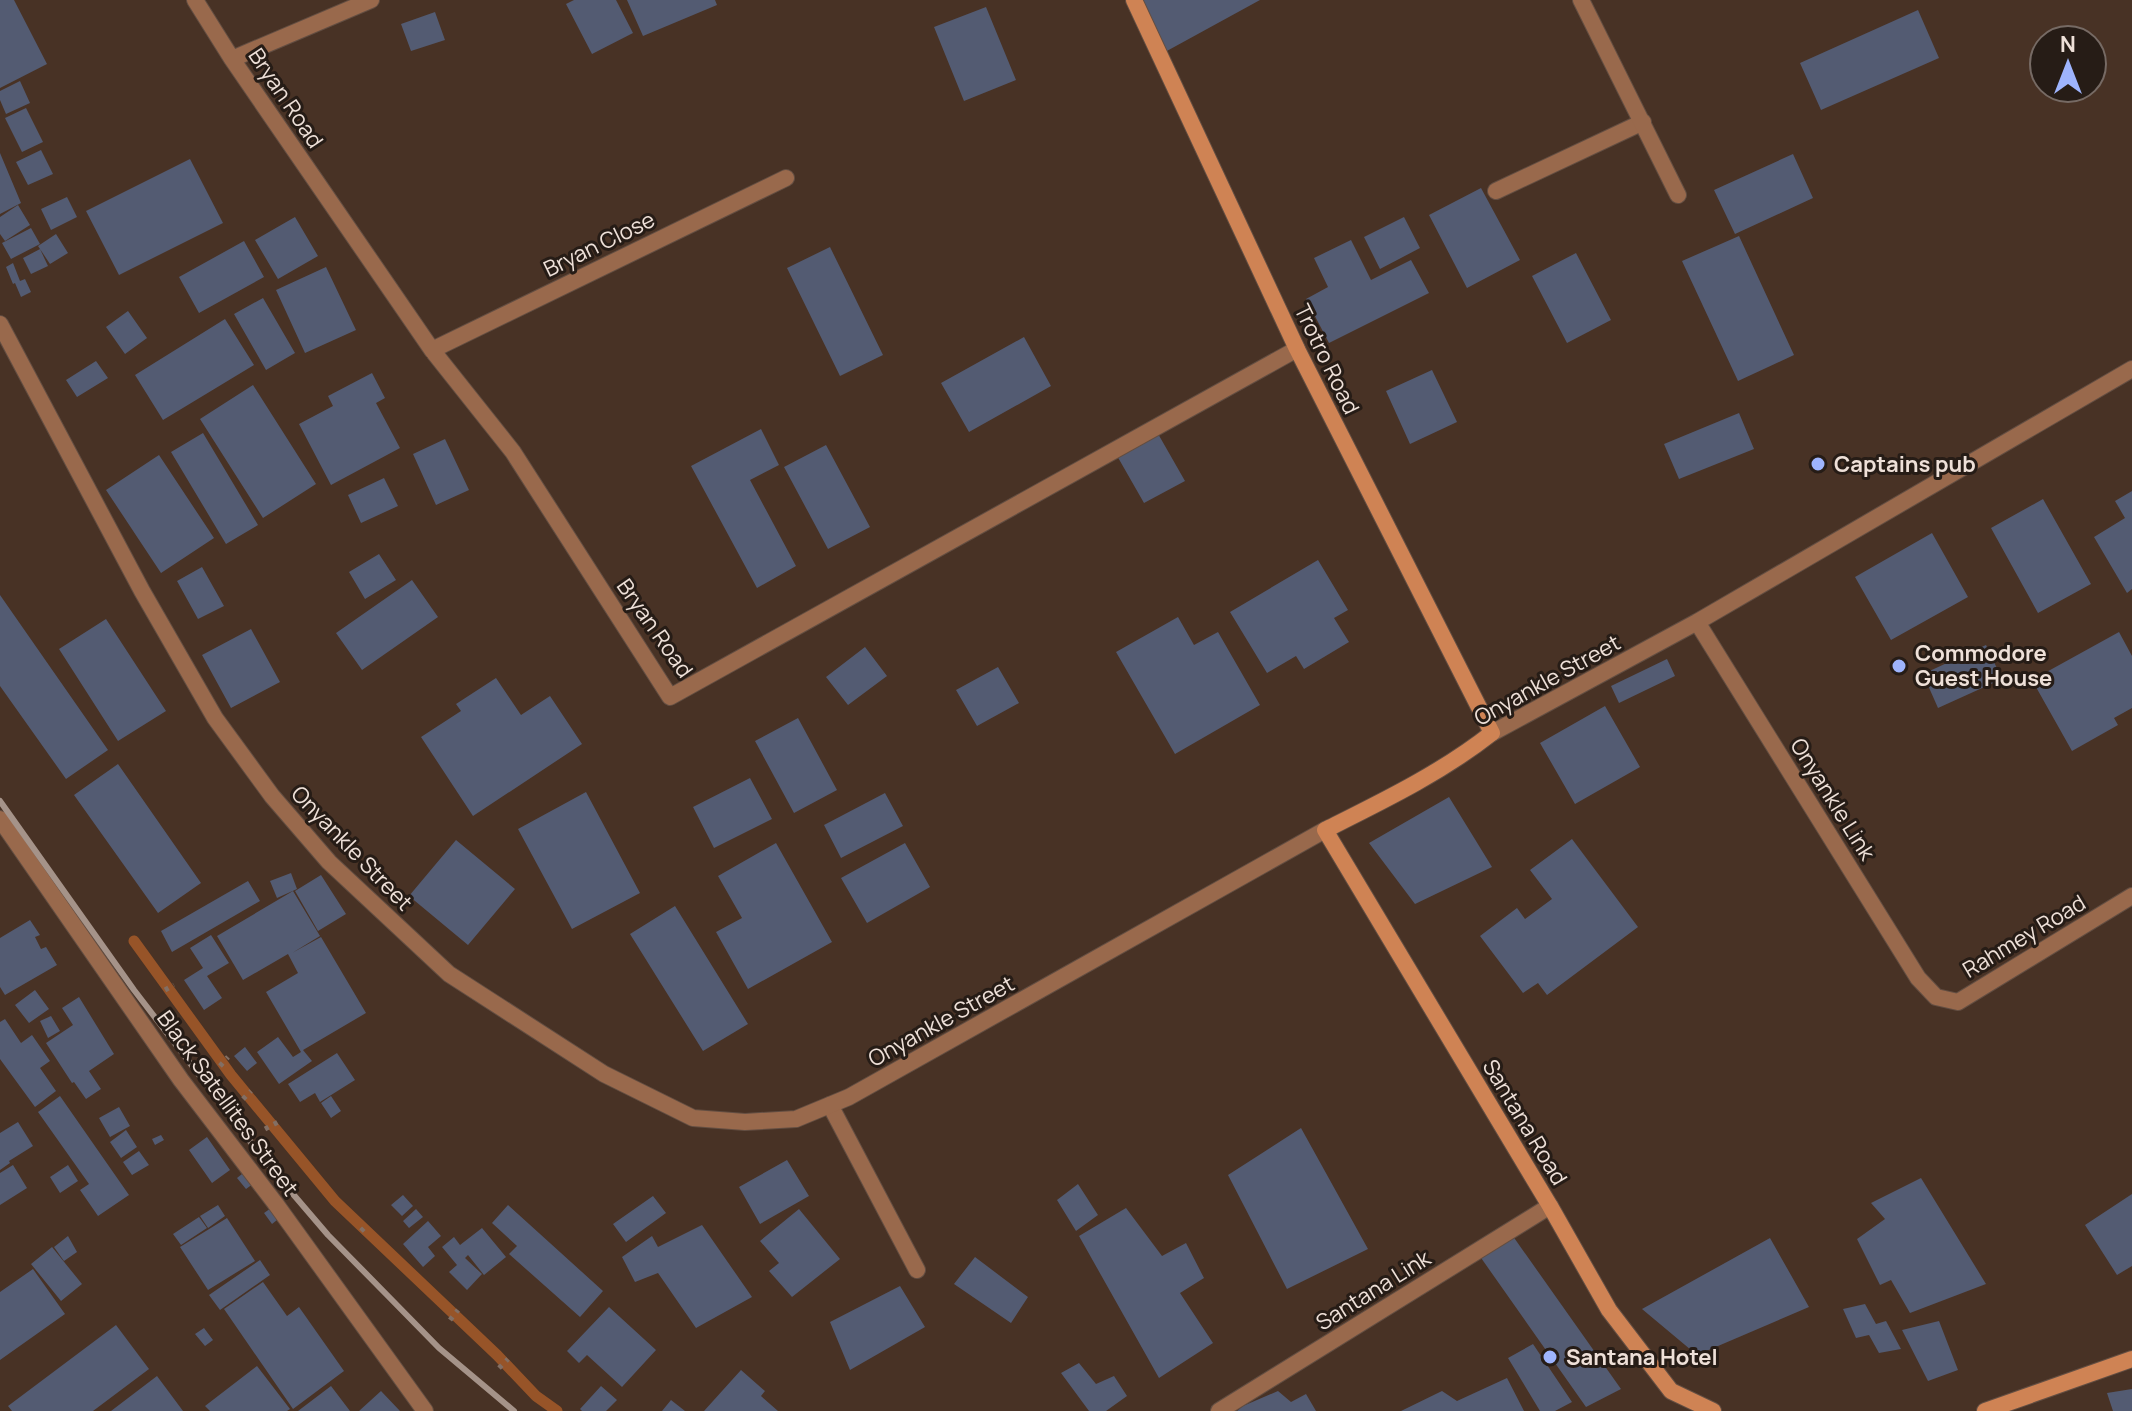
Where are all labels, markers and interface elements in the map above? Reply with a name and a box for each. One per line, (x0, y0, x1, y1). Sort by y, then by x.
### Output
north arrow (2028, 24, 2108, 104)
text: N (2060, 29, 2076, 59)
street label: Bryan Road (242, 42, 330, 154)
street label: Bryan Close (538, 204, 660, 284)
street label: Trotro Road (1287, 299, 1367, 419)
place label: Captains pub (1834, 449, 1976, 479)
marker: Captains pub (1809, 455, 1827, 473)
street label: Bryan Road (610, 573, 700, 683)
street label: Onyankle Street (1468, 627, 1626, 733)
place label: Commodore Guest House (1915, 638, 2052, 693)
marker: Commodore Guest House (1890, 657, 1908, 675)
street label: Onyankle Link (1784, 732, 1883, 867)
street label: Onyankle Street (285, 779, 420, 917)
street label: Rahmey Road (1957, 887, 2091, 985)
street label: Onyankle Street (862, 968, 1020, 1074)
street label: Black Satellites Street (150, 1004, 306, 1202)
street label: Santana Road (1476, 1054, 1574, 1190)
street label: Santana Link (1310, 1242, 1437, 1337)
place label: Santana Hotel (1566, 1342, 1718, 1372)
marker: Santana Hotel (1541, 1348, 1559, 1366)

